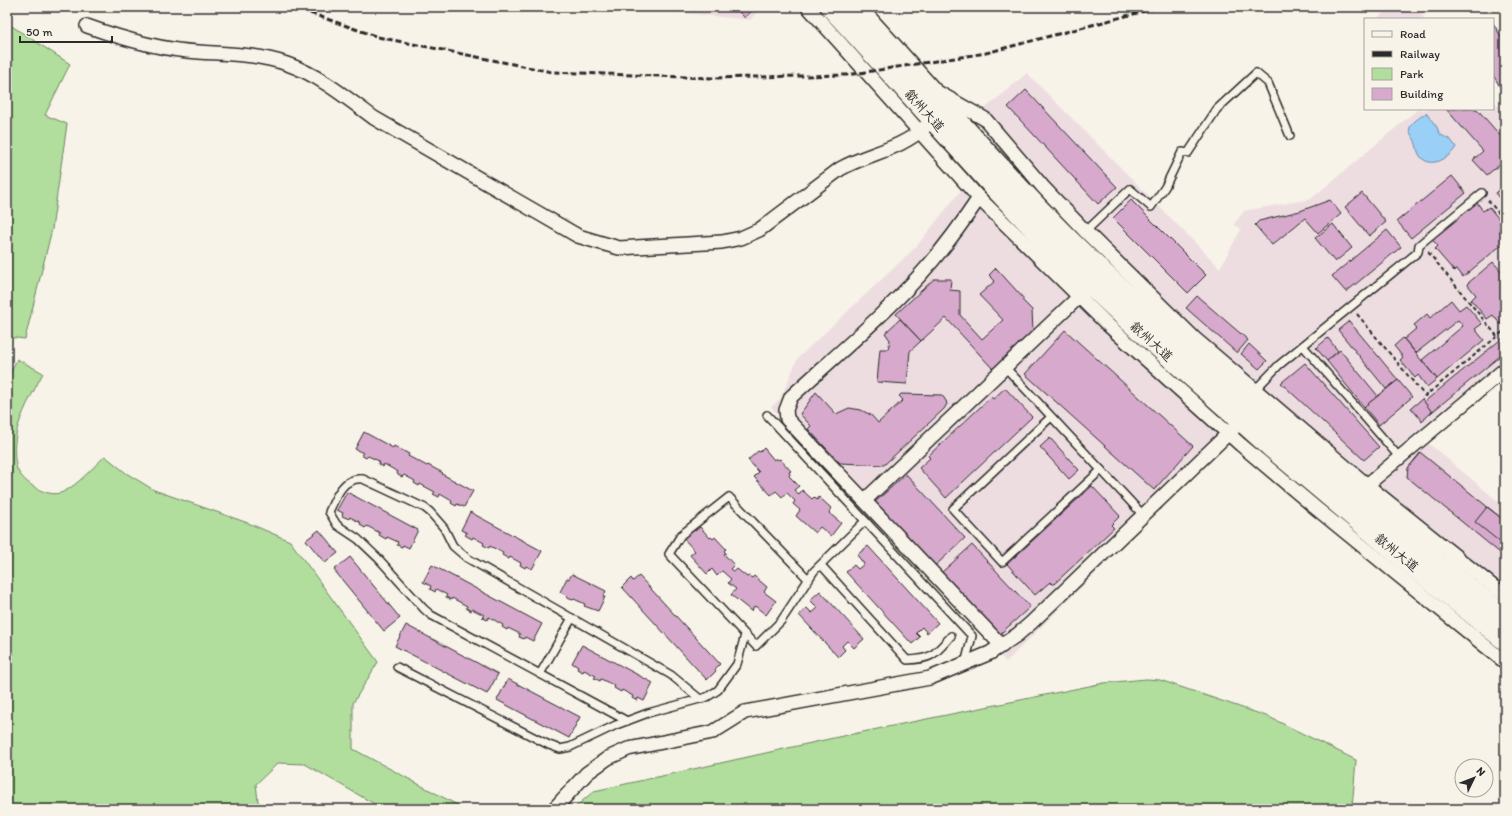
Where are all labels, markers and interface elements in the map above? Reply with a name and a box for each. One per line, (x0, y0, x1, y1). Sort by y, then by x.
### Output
scale bar (20, 18, 112, 44)
legend (1364, 18, 1494, 110)
text: 50 m (26, 25, 52, 39)
text: Road (1400, 27, 1426, 41)
text: Railway (1400, 47, 1440, 61)
text: Park (1400, 67, 1424, 81)
street label: 歙州大道 (902, 86, 948, 135)
text: Building (1400, 87, 1444, 101)
street label: 歙州大道 (1127, 318, 1176, 364)
street label: 歙州大道 (1372, 530, 1422, 575)
north arrow (1454, 758, 1494, 798)
text: N (1474, 764, 1488, 779)

